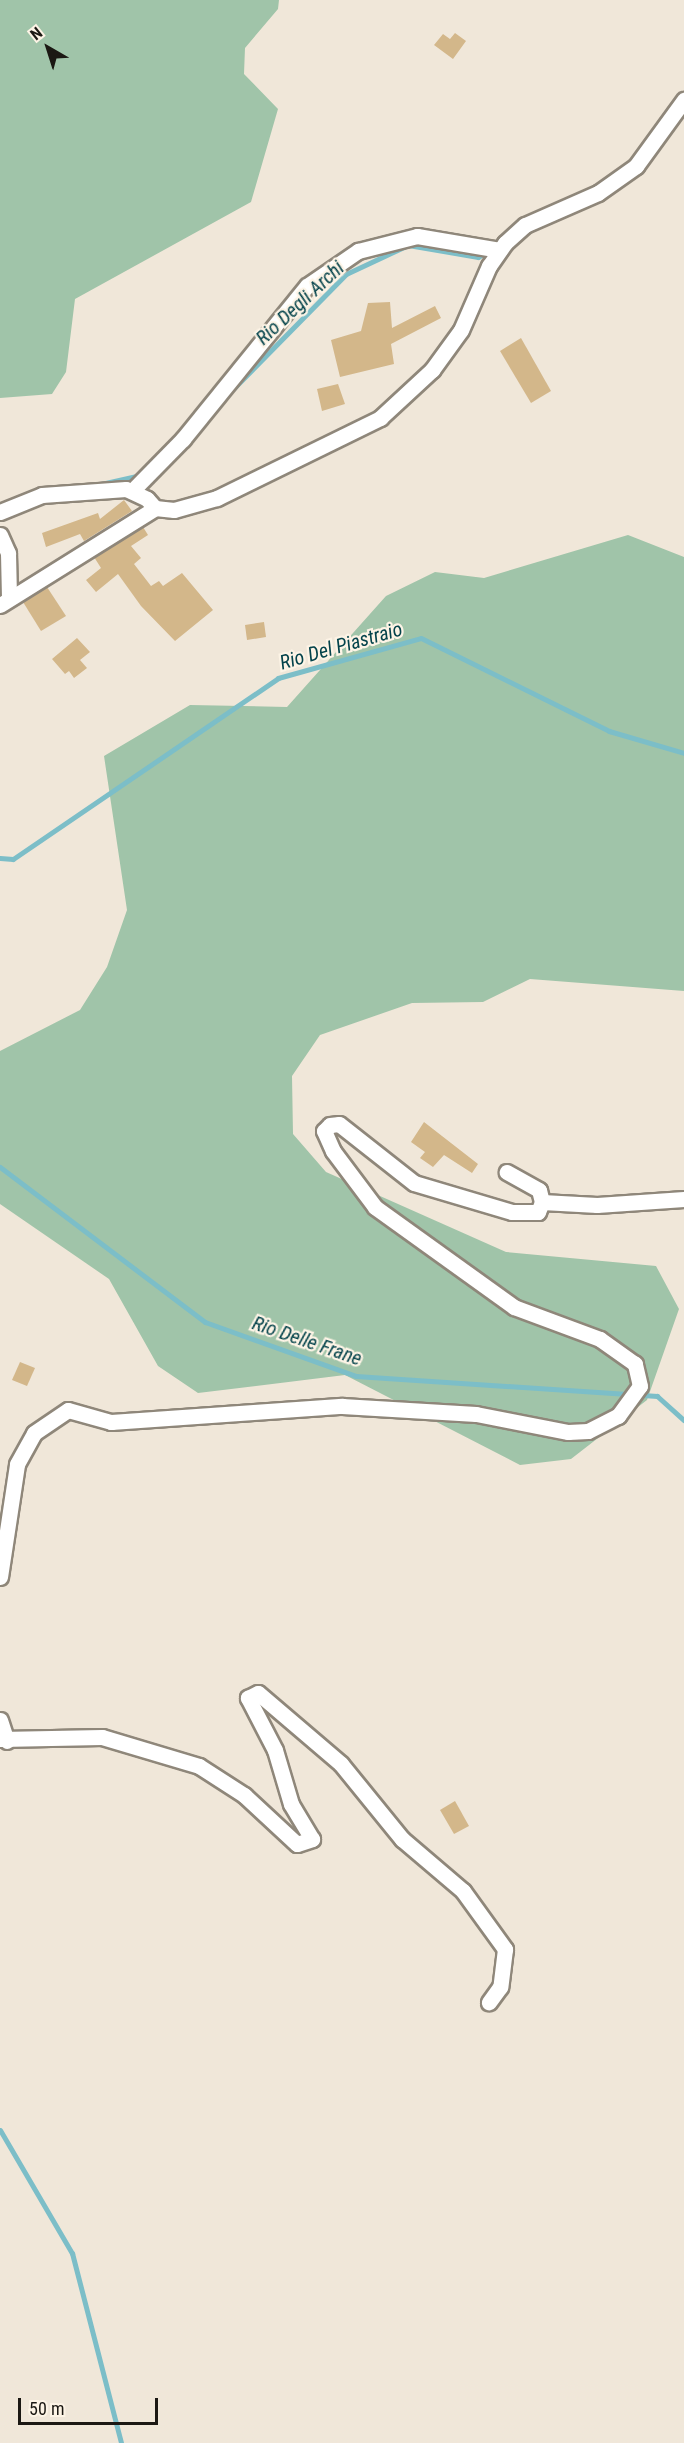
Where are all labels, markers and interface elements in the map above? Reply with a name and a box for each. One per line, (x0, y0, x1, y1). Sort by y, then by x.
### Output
north arrow (18, 18, 78, 78)
text: N (27, 23, 46, 44)
water label: Rio Degli Archi (251, 256, 349, 350)
water label: Rio Del Piastraio (277, 617, 405, 675)
water label: Rio Delle Frane (249, 1311, 365, 1371)
scale bar (21, 2386, 160, 2424)
text: 50 m (29, 2398, 64, 2419)

